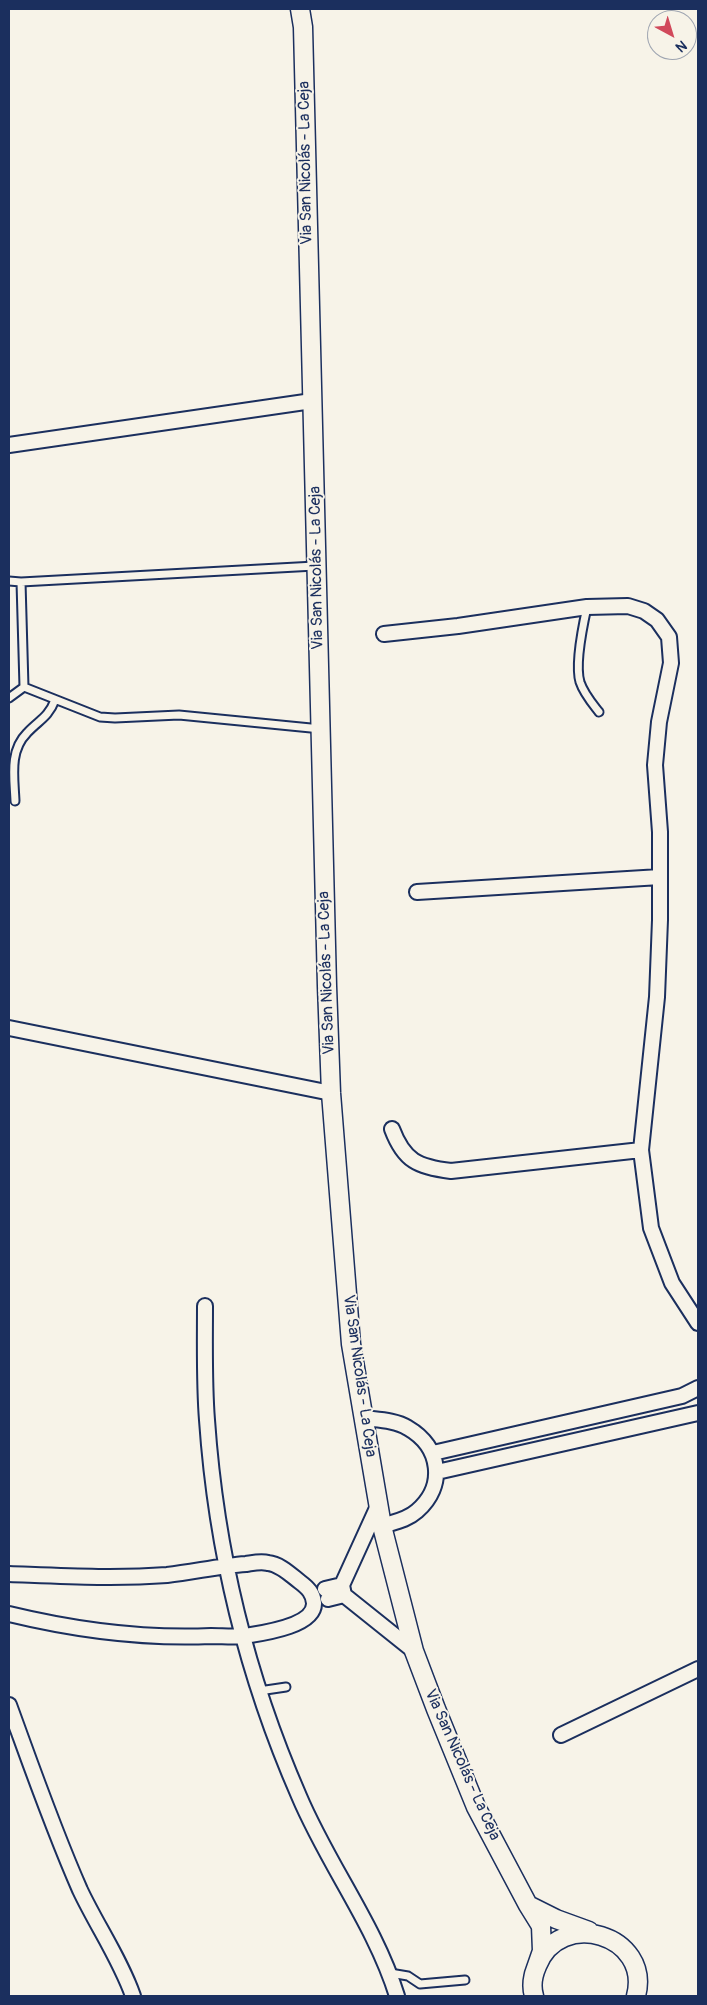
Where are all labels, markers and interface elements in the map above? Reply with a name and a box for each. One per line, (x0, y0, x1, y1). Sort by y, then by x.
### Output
north arrow (647, 10, 697, 60)
text: N (672, 37, 690, 56)
street label: Via San Nicolás - La Ceja (295, 81, 317, 245)
street label: Via San Nicolás - La Ceja (306, 486, 328, 650)
street label: Via San Nicolás - La Ceja (315, 891, 339, 1055)
street label: Via San Nicolás - La Ceja (338, 1294, 380, 1458)
street label: Via San Nicolás - La Ceja (420, 1686, 504, 1844)

